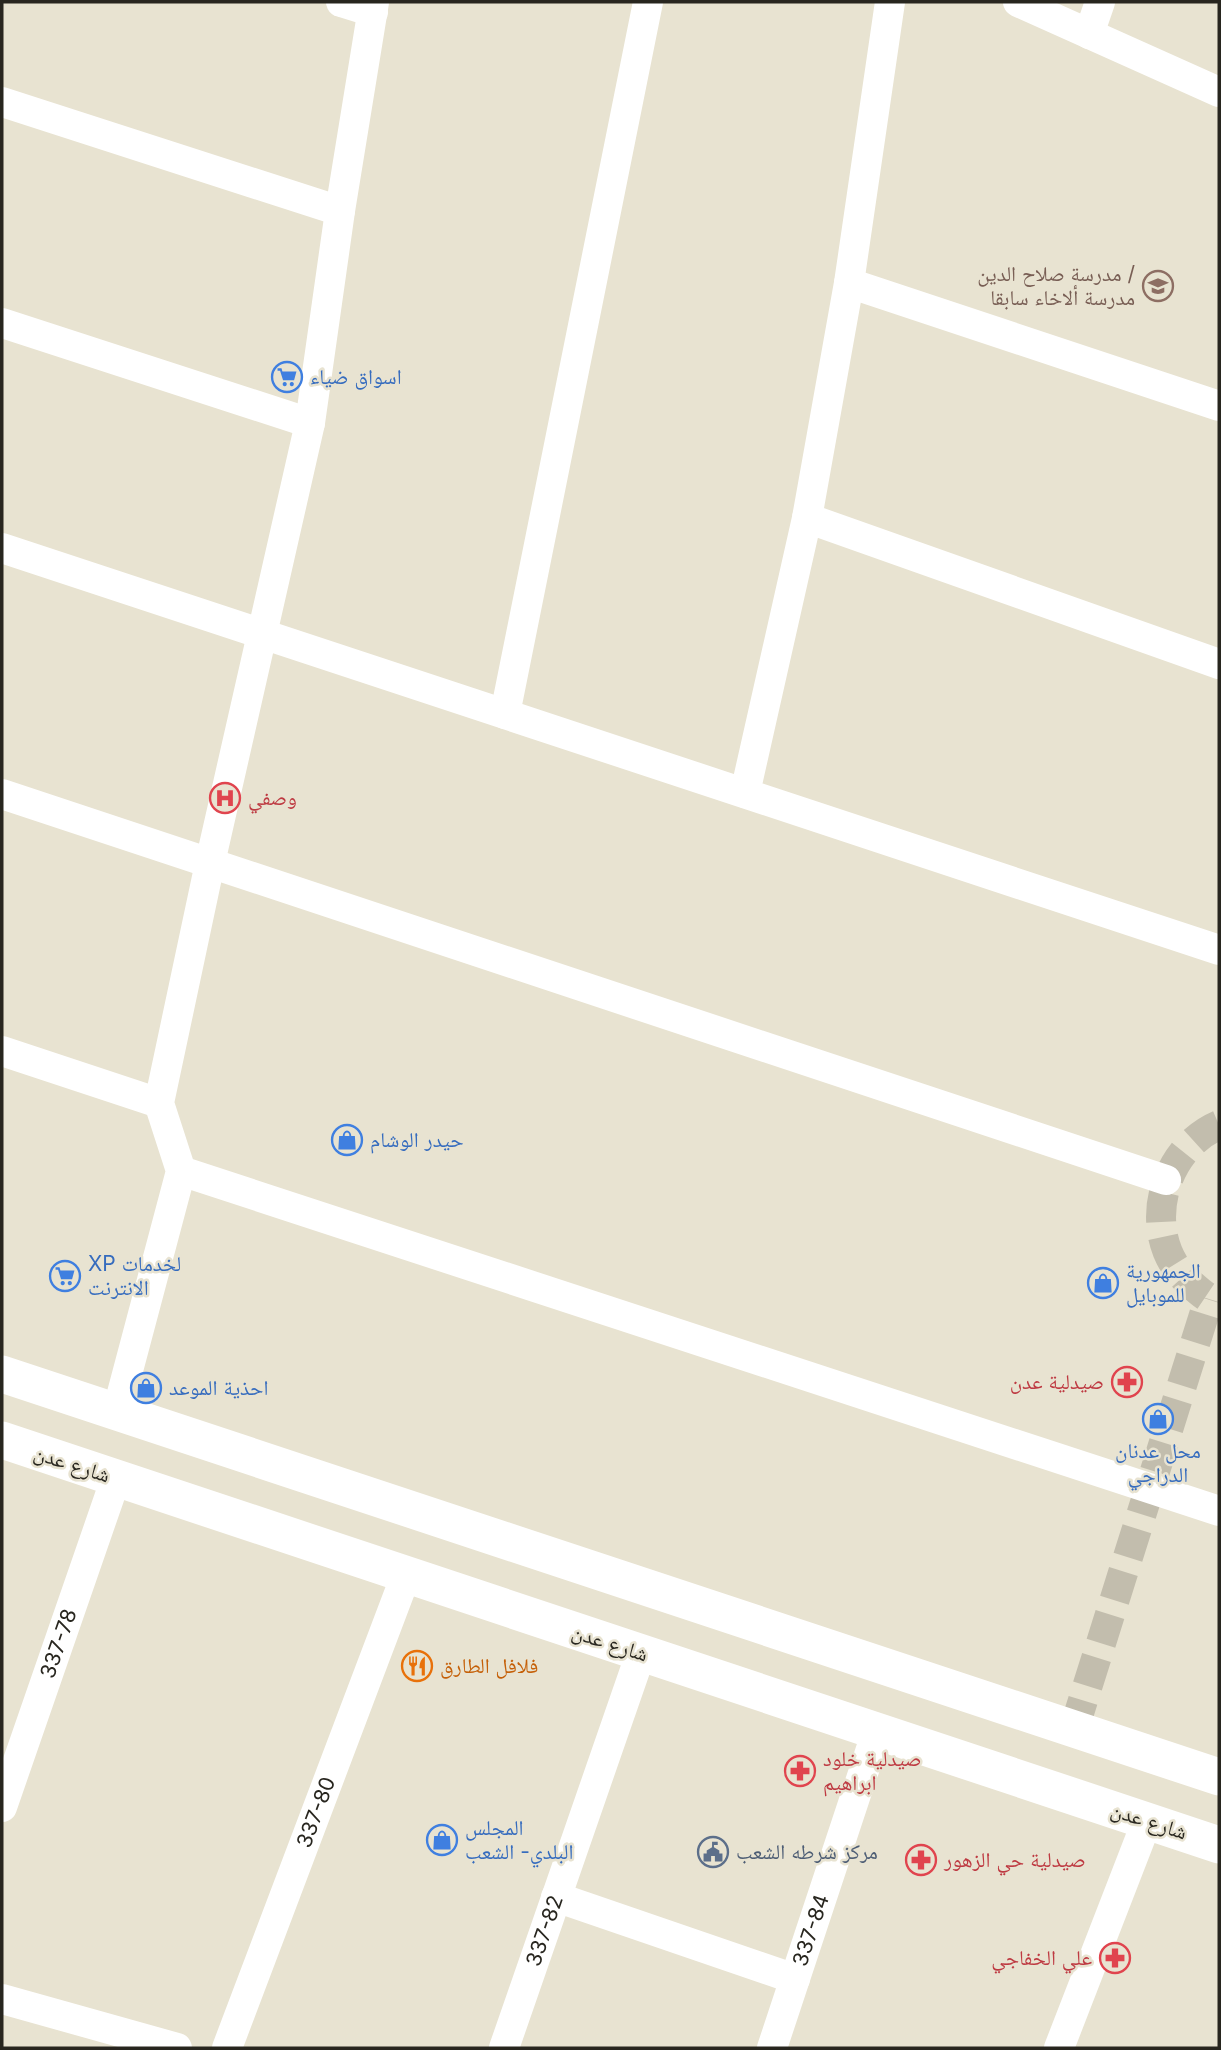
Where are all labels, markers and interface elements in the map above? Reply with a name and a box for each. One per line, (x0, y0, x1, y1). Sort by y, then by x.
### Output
place label: مدرسة صلاح الدين / مدرسة ألاخاء سابقا (977, 261, 1135, 310)
school or university icon: مدرسة صلاح الدين / مدرسة ألاخاء سابقا (1141, 269, 1175, 303)
supermarket icon: اسواق ضياء (270, 360, 304, 394)
place label: اسواق ضياء (310, 364, 402, 390)
hospital icon: وصفي (208, 781, 242, 815)
place label: وصفي (248, 785, 297, 814)
shop icon: حيدر الوشام (330, 1123, 364, 1157)
place label: حيدر الوشام (370, 1127, 464, 1154)
place label: XP لخدمات الانترنت (88, 1251, 181, 1300)
place label: الجمهورية للموبايل (1126, 1258, 1201, 1308)
supermarket icon: XP لخدمات الانترنت (48, 1259, 82, 1293)
shop icon: الجمهورية للموبايل (1086, 1266, 1120, 1300)
pharmacy icon: صيدلية عدن (1110, 1365, 1144, 1399)
place label: صيدلية عدن (1010, 1369, 1104, 1394)
shop icon: احذية الموعد (129, 1371, 163, 1405)
place label: احذية الموعد (169, 1375, 268, 1400)
shop icon: محل عدنان الدراجي (1141, 1402, 1175, 1436)
place label: محل عدنان الدراجي (1115, 1438, 1201, 1491)
street label: شارع عدن (31, 1439, 113, 1489)
street label: 337-78 (35, 1605, 82, 1681)
street label: شارع عدن (569, 1618, 651, 1668)
restaurant icon: فلافل الطارق (400, 1649, 434, 1683)
place label: فلافل الطارق (440, 1653, 538, 1679)
place label: صيدلية خلود ابراهيم (823, 1746, 921, 1797)
pharmacy icon: صيدلية خلود ابراهيم (783, 1754, 817, 1788)
street label: 337-80 (291, 1773, 340, 1851)
street label: شارع عدن (1108, 1796, 1190, 1846)
place label: المجلس البلدي- الشعب (465, 1815, 573, 1868)
shop icon: المجلس البلدي- الشعب (425, 1823, 459, 1857)
public building icon: مركز شرطه الشعب (696, 1835, 730, 1869)
place label: مركز شرطه الشعب (736, 1839, 878, 1864)
pharmacy icon: صيدلية حي الزهور (904, 1843, 938, 1877)
place label: صيدلية حي الزهور (943, 1847, 1086, 1876)
street label: 337-84 (787, 1891, 834, 1969)
street label: 337-82 (520, 1892, 568, 1969)
pharmacy icon: علي الخفاجي (1098, 1941, 1132, 1975)
place label: علي الخفاجي (991, 1945, 1092, 1974)

